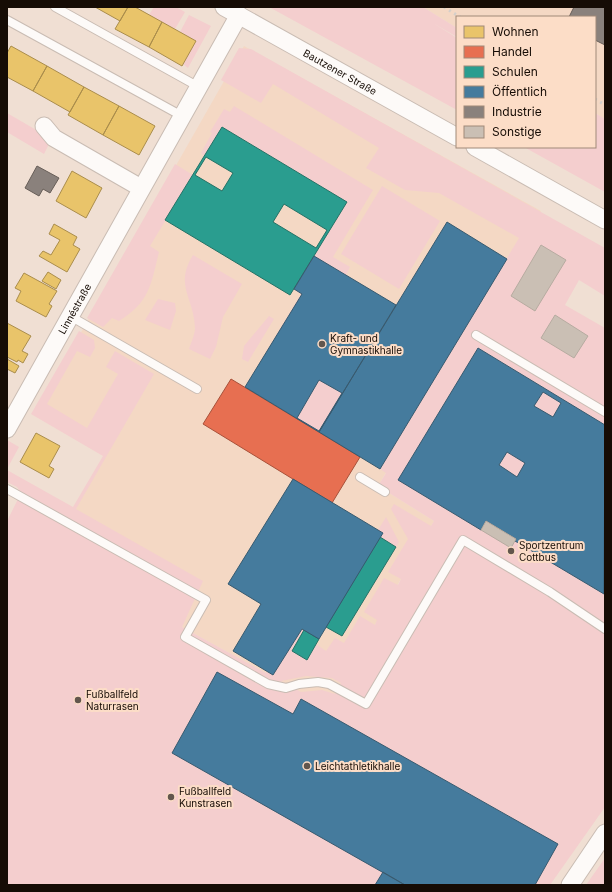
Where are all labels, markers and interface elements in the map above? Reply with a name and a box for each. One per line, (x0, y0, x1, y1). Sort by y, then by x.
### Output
legend (456, 16, 596, 148)
text: Wohnen (492, 24, 539, 39)
text: Handel (492, 44, 532, 59)
street label: Bautzener Straße (301, 47, 379, 97)
text: Schulen (492, 64, 538, 79)
text: Öffentlich (492, 84, 547, 99)
text: Industrie (492, 104, 542, 119)
text: Sonstige (492, 124, 542, 139)
street label: Linnéstraße (56, 281, 93, 336)
place label: Kraft- und Gymnastikhalle (330, 332, 402, 356)
marker: Kraft- und Gymnastikhalle (317, 339, 327, 349)
place label: Sportzentrum Cottbus (519, 539, 584, 563)
marker: Sportzentrum Cottbus (506, 546, 516, 556)
place label: Fußballfeld Naturrasen (86, 688, 139, 712)
marker: Fußballfeld Naturrasen (73, 695, 83, 705)
place label: Leichtathletikhalle (315, 760, 400, 772)
marker: Leichtathletikhalle (302, 761, 312, 771)
place label: Fußballfeld Kunstrasen (179, 785, 232, 809)
marker: Fußballfeld Kunstrasen (166, 792, 176, 802)

